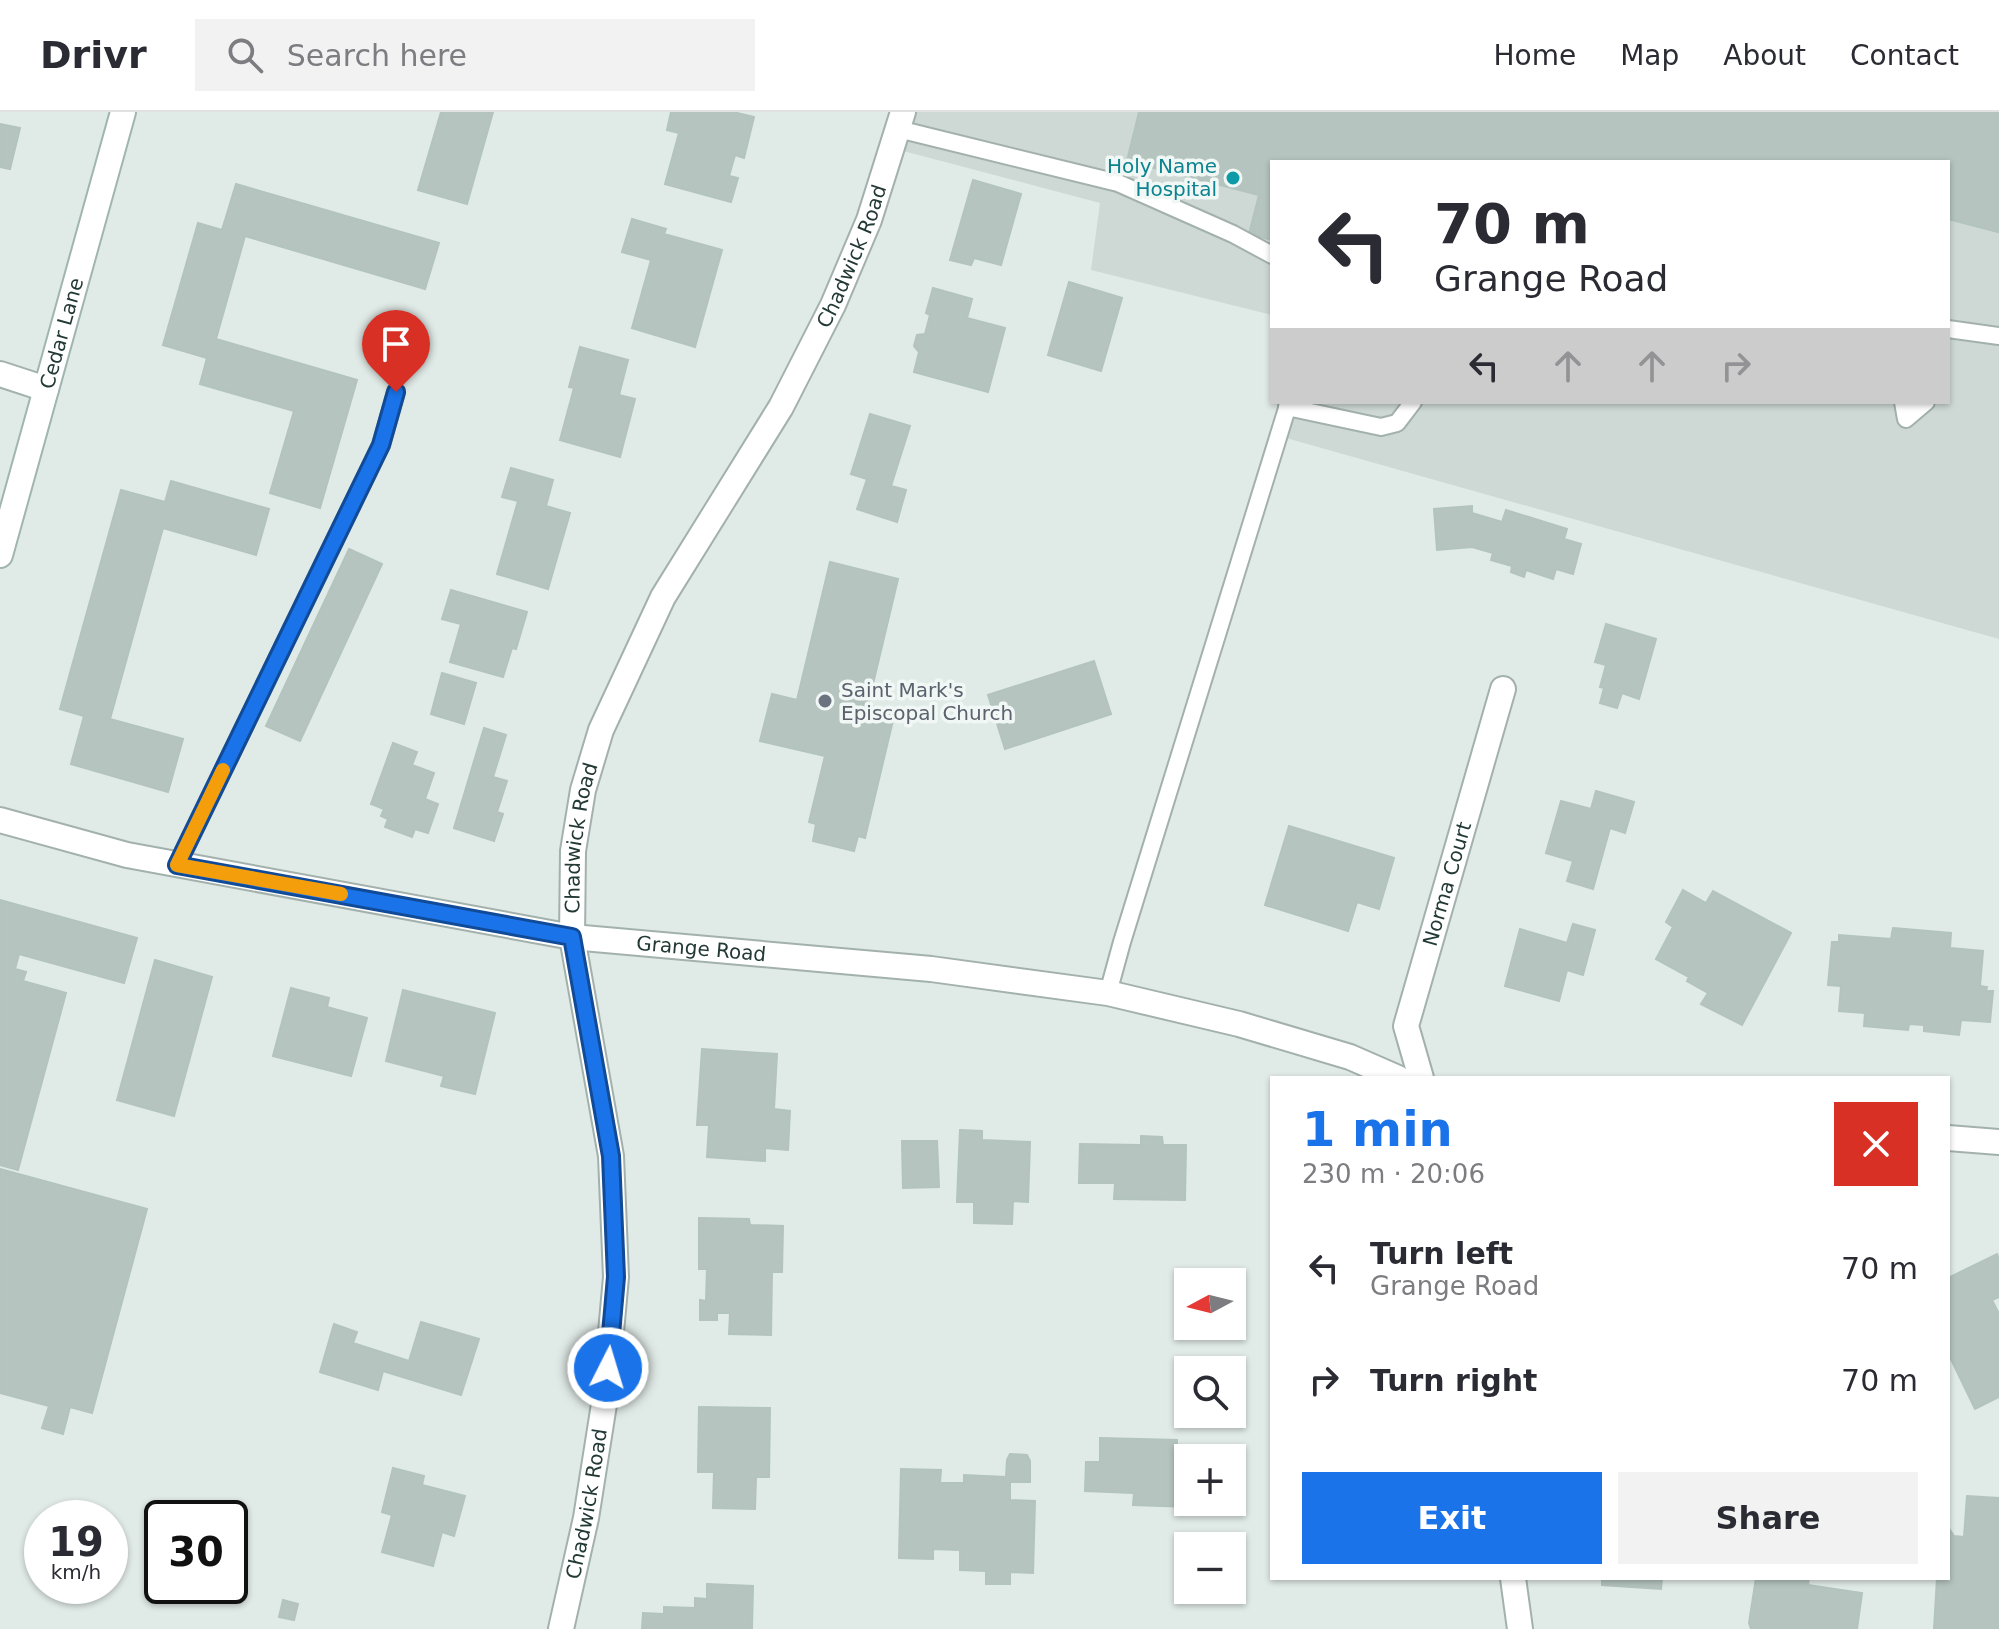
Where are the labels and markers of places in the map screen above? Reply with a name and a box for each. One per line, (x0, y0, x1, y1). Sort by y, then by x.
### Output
place label: Holy Name Hospital (1107, 154, 1217, 201)
marker: Holy Name Hospital (1224, 169, 1242, 187)
pin (362, 310, 430, 392)
place label: Saint Mark's Episcopal Church (841, 678, 1013, 725)
marker: Saint Mark's Episcopal Church (816, 692, 834, 710)

